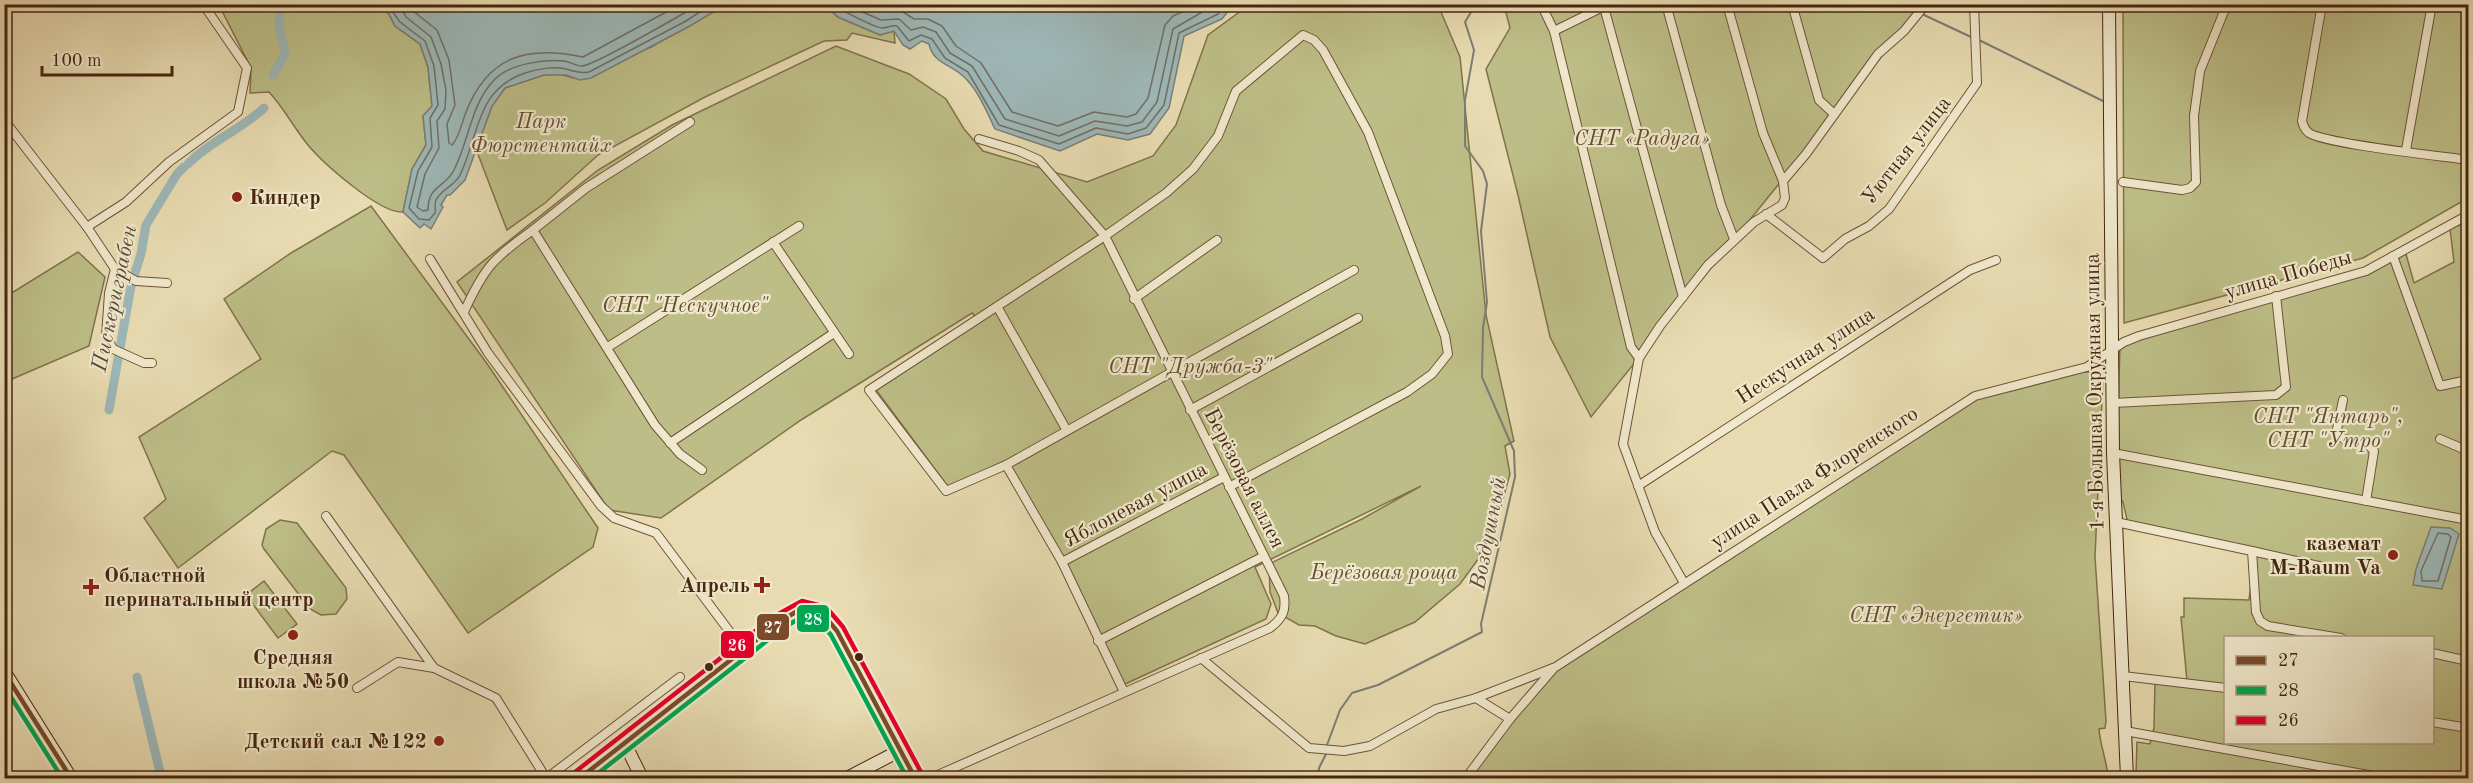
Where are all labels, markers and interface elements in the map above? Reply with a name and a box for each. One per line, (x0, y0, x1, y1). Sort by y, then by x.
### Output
scale bar (42, 39, 172, 77)
text: 100 m (51, 52, 102, 70)
street label: Уютная улица (1859, 93, 1956, 209)
park label: Парк Фюрстентайх (470, 112, 612, 157)
park label: СНТ «Радуга» (1574, 129, 1710, 150)
place label: Киндер (249, 188, 321, 209)
marker: Киндер (230, 190, 244, 204)
water label: Пискериграбен (88, 223, 141, 375)
street label: улица Победы (2223, 247, 2354, 304)
street label: 1-я Большая Окружная улица (2083, 253, 2108, 531)
park label: СНТ "Нескучное" (602, 296, 769, 317)
street label: Нескучная улица (1733, 304, 1879, 409)
park label: СНТ "Дружба-3" (1108, 357, 1272, 378)
street label: улица Павла Флоренского (1707, 403, 1922, 553)
street label: Берёзовая аллея (1199, 405, 1288, 552)
park label: СНТ "Янтарь", СНТ "Утро" (2253, 407, 2403, 452)
street label: Яблоневая улица (1060, 459, 1211, 552)
water label: Воздушный (1467, 475, 1511, 593)
place label: каземат M-Raum Va (2269, 534, 2381, 579)
marker: каземат M-Raum Va (2386, 548, 2400, 562)
park label: Берёзовая роща (1309, 563, 1458, 584)
place label: Областной перинатальный центр (104, 566, 314, 611)
place label: Апрель (680, 576, 750, 597)
marker: Областной перинатальный центр (82, 578, 100, 596)
marker: Апрель (755, 578, 769, 592)
line badge: 28 (796, 604, 830, 633)
park label: СНТ «Энергетик» (1849, 606, 2023, 627)
line badge: 27 (756, 613, 790, 641)
text: 28 (804, 613, 822, 629)
text: 27 (764, 621, 782, 637)
marker: Средняя школа №50 (286, 628, 300, 642)
line badge: 26 (720, 630, 755, 659)
legend (2224, 636, 2434, 744)
text: 26 (728, 639, 746, 655)
place label: Средняя школа №50 (237, 648, 349, 693)
unlabelled marker (853, 651, 865, 663)
text: 27 (2278, 652, 2299, 670)
unlabelled marker (703, 661, 715, 673)
text: 28 (2278, 682, 2299, 700)
text: 26 (2278, 712, 2299, 730)
place label: Детский сал №122 (244, 732, 427, 753)
marker: Детский сал №122 (432, 734, 446, 748)

